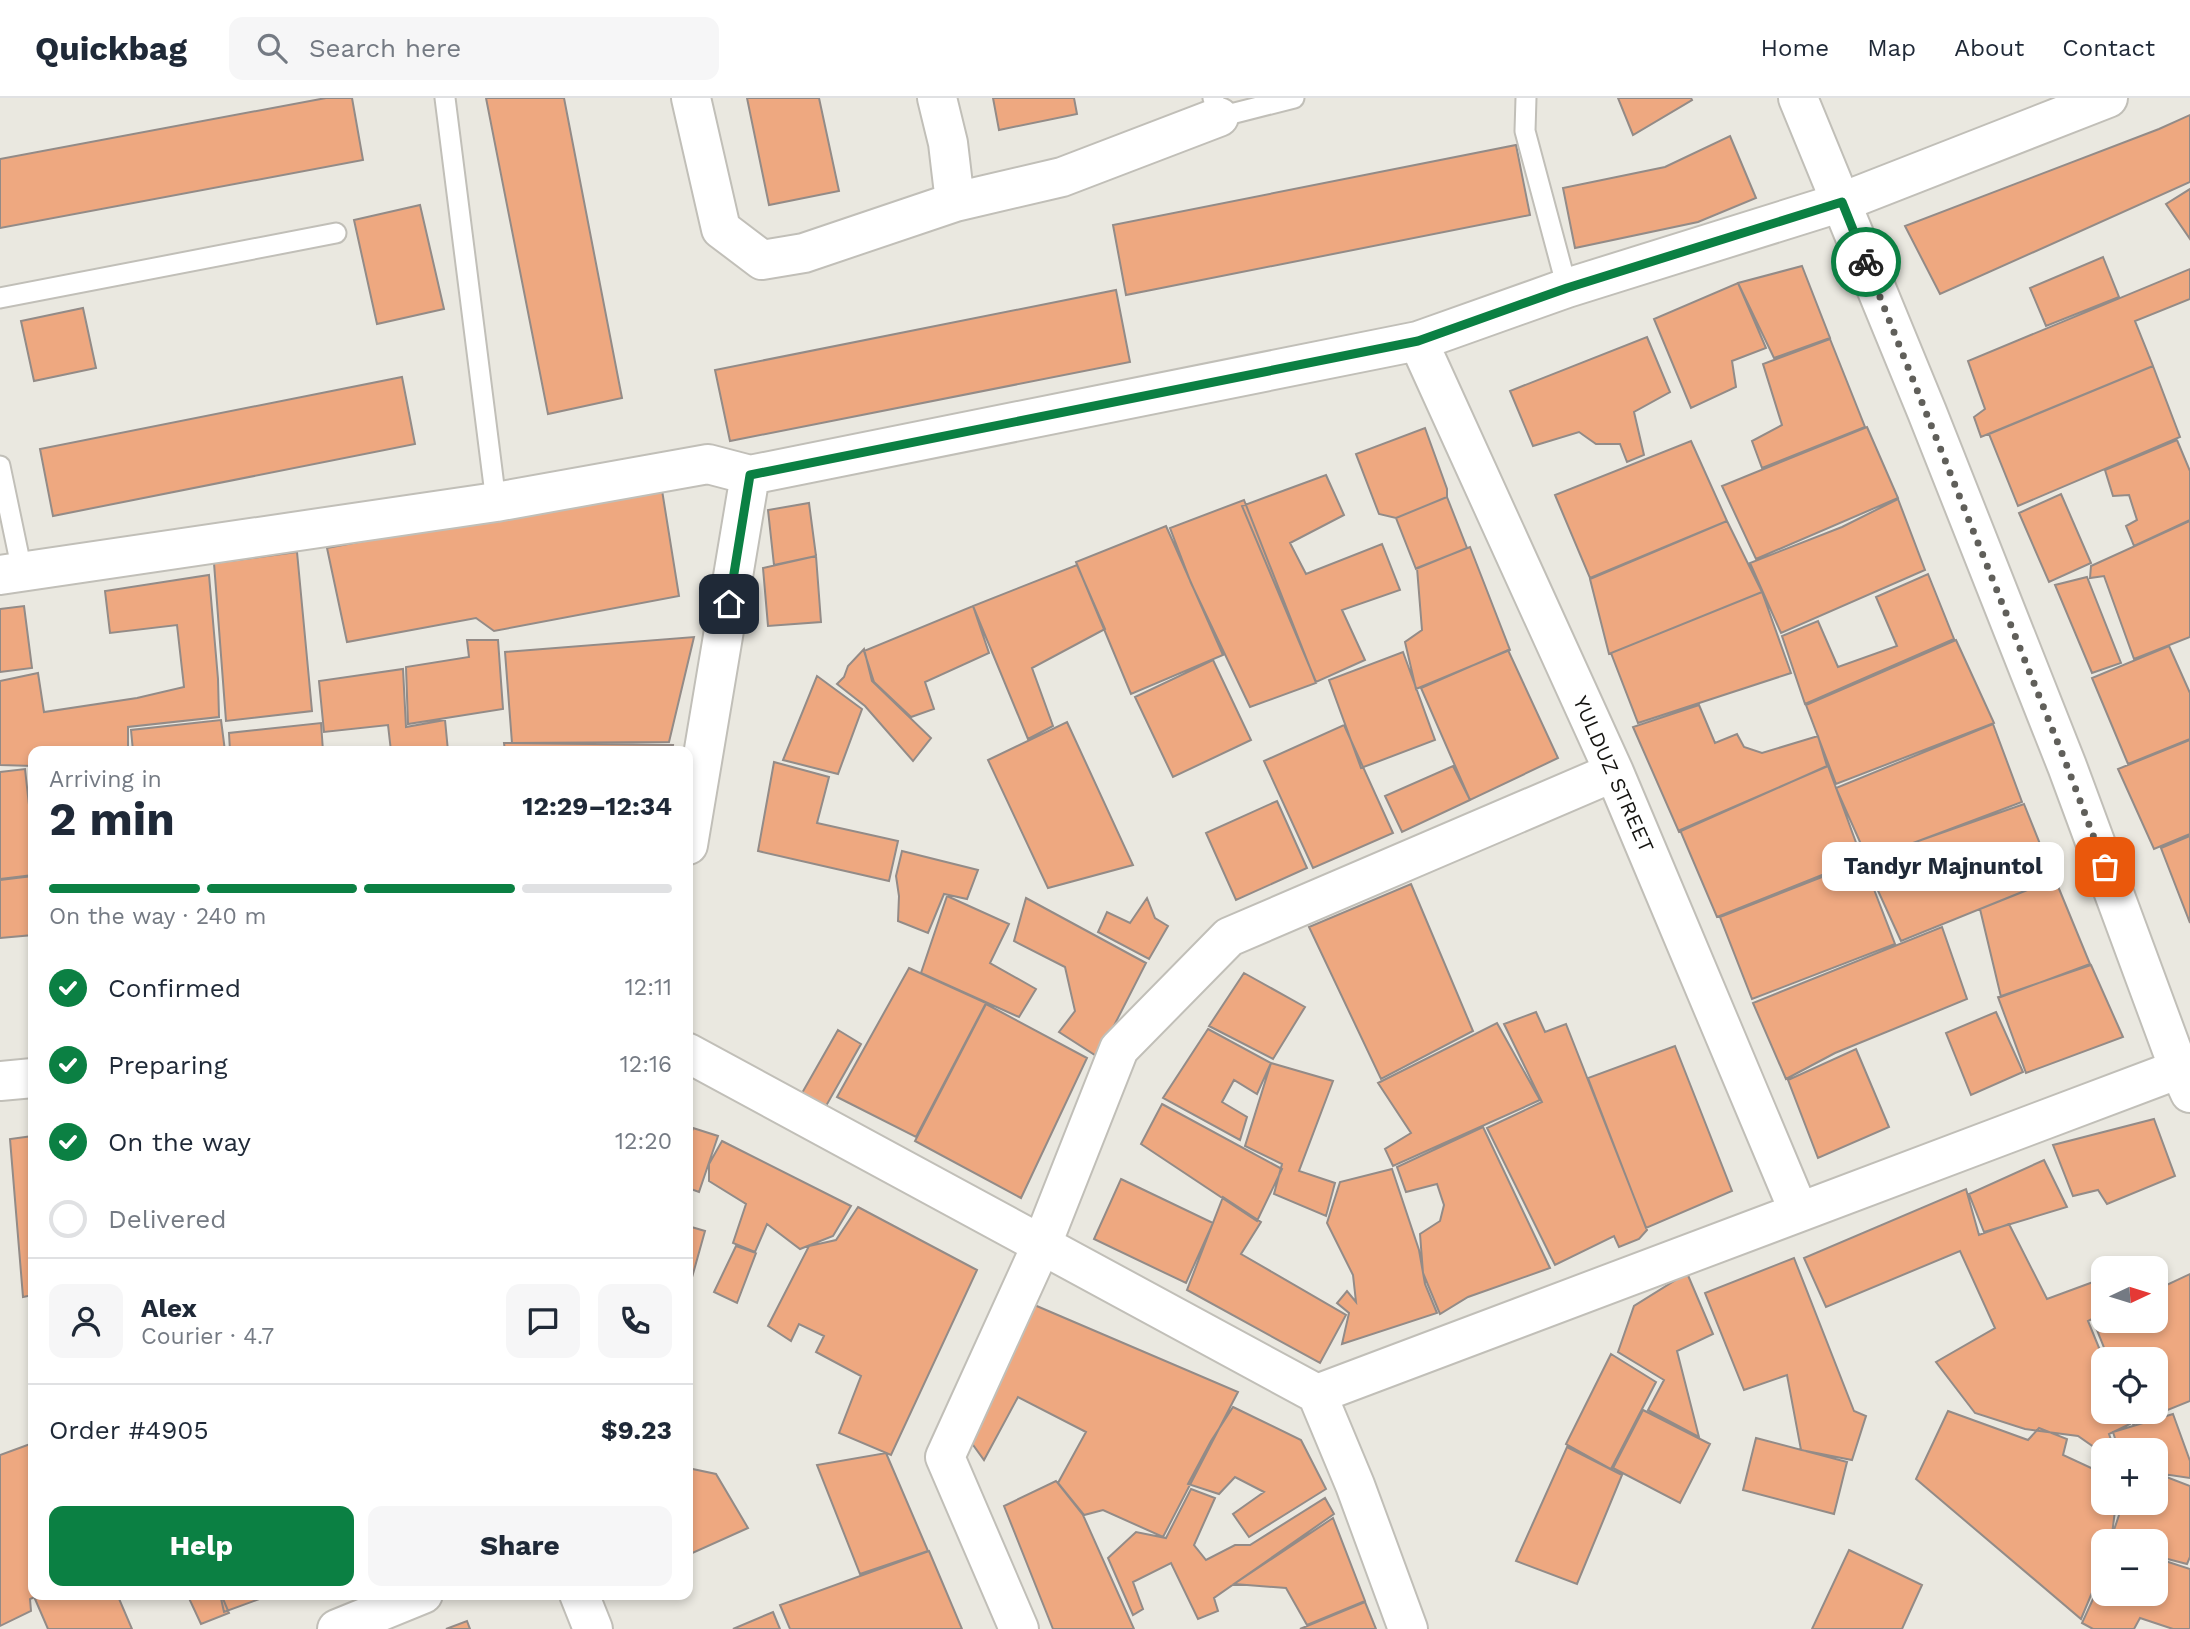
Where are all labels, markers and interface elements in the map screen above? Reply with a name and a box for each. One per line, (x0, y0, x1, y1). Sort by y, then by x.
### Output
search box (229, 17, 719, 80)
text: Quickbag (35, 29, 187, 68)
icon: search (253, 29, 291, 67)
text: Search here (309, 33, 461, 63)
text: Home (1761, 34, 1829, 62)
text: Map (1867, 34, 1916, 62)
text: About (1954, 34, 2024, 62)
text: Contact (2062, 34, 2155, 62)
courier (1831, 227, 1901, 297)
icon: bike (1847, 243, 1885, 281)
pin (699, 574, 759, 634)
icon: home (710, 585, 748, 623)
street label: YULDUZ STREET (1568, 692, 1660, 856)
text: Arriving in (49, 766, 162, 793)
text: 12:29–12:34 (522, 791, 672, 821)
text: 2 min (49, 792, 175, 846)
pin (2075, 837, 2135, 897)
callout: Tandyr Majnuntol (1822, 842, 2063, 892)
icon: bag (2086, 848, 2124, 886)
text: Tandyr Majnuntol (1844, 853, 2042, 880)
text: On the way · 240 m (49, 903, 267, 930)
icon: check (49, 969, 87, 1007)
text: Confirmed (108, 973, 241, 1003)
text: 12:11 (625, 974, 672, 1001)
icon: check (49, 1046, 87, 1084)
text: Preparing (108, 1050, 228, 1080)
text: 12:16 (620, 1051, 672, 1078)
icon: check (49, 1123, 87, 1161)
text: On the way (108, 1127, 251, 1157)
text: 12:20 (615, 1128, 672, 1155)
text: Delivered (108, 1204, 227, 1234)
north arrow (2091, 1256, 2168, 1334)
map controls (2091, 1256, 2168, 1606)
button: person (49, 1284, 123, 1358)
button: chat (506, 1284, 580, 1358)
button: phone (598, 1284, 672, 1358)
text: Alex (141, 1293, 197, 1323)
text: Courier · 4.7 (141, 1323, 274, 1350)
button: locate (2091, 1347, 2168, 1424)
text: Order #4905 (49, 1415, 209, 1445)
text: $9.23 (601, 1415, 672, 1445)
button: + (2091, 1438, 2168, 1515)
button: Help (49, 1506, 354, 1586)
button: Share (368, 1506, 672, 1586)
button: − (2091, 1529, 2168, 1606)

